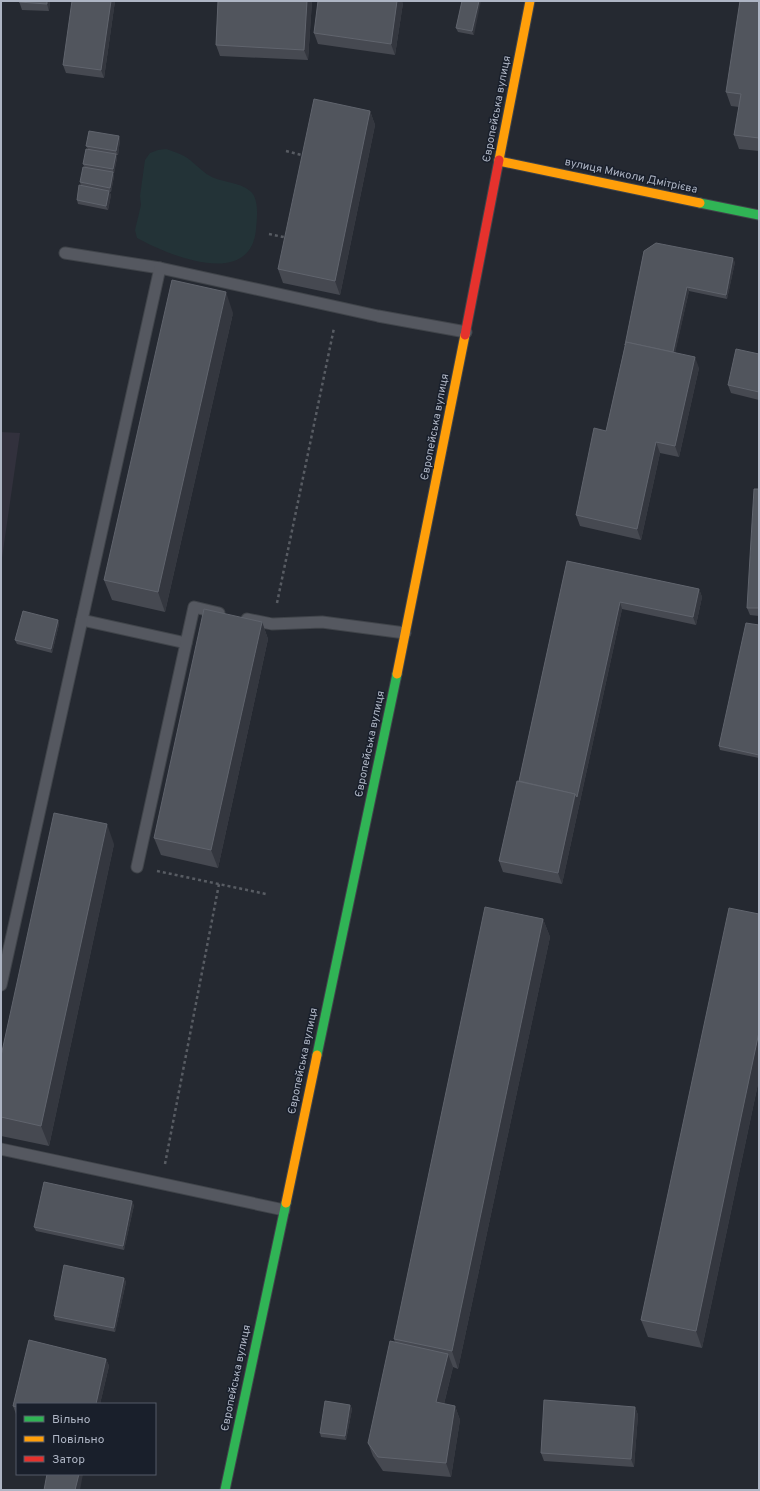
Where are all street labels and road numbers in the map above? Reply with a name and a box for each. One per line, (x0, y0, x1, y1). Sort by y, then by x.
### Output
street label: Європейська вулиця (480, 54, 514, 164)
street label: вулиця Миколи Дмітрієва (563, 155, 699, 197)
street label: Європейська вулиця (418, 372, 452, 482)
street label: Європейська вулиця (352, 689, 388, 799)
street label: Європейська вулиця (285, 1006, 321, 1116)
street label: Європейська вулиця (218, 1323, 254, 1433)

